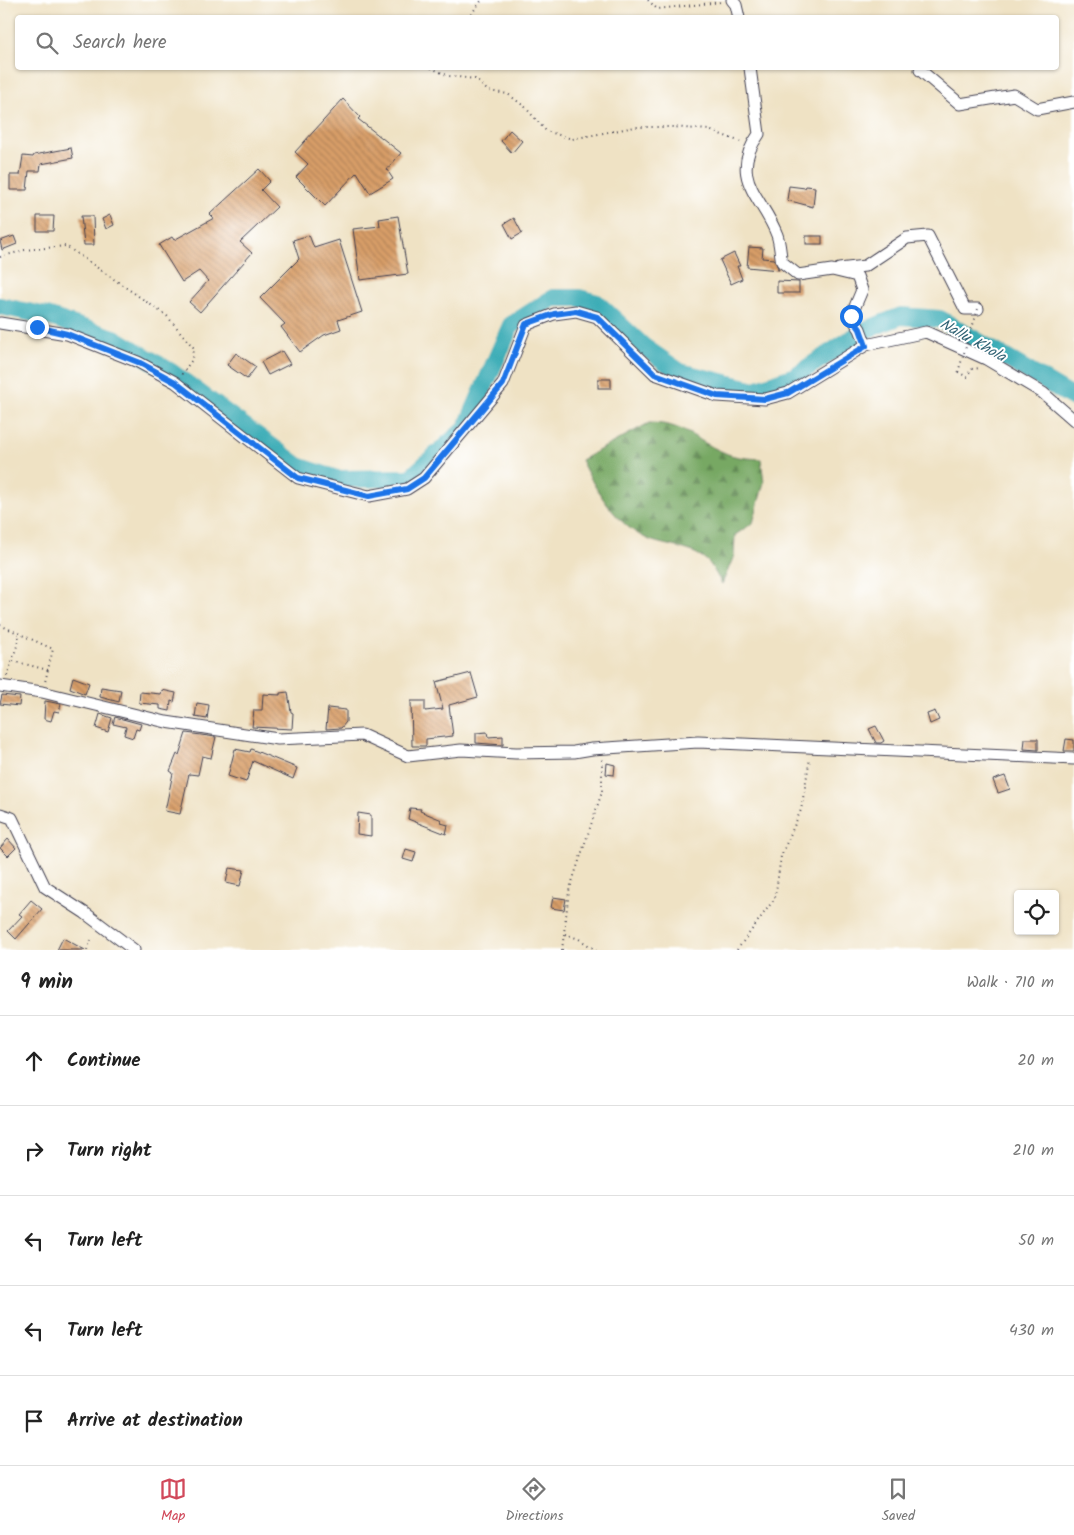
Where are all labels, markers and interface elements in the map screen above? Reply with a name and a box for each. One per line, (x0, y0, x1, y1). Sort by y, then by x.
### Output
search box (15, 15, 1059, 70)
text: Search here (73, 28, 167, 58)
icon: search (33, 29, 61, 57)
route start (840, 305, 863, 328)
water label: Nallu Khola (935, 313, 1011, 369)
route end (26, 316, 49, 339)
map controls (1014, 890, 1059, 935)
button: locate (1014, 890, 1059, 935)
text: 9 min (20, 966, 73, 999)
text: Walk · 710 m (966, 970, 1054, 995)
text: Continue (67, 1046, 140, 1076)
icon: ahead (20, 1047, 48, 1075)
text: 20 m (1018, 1048, 1054, 1073)
text: Turn right (67, 1136, 152, 1166)
icon: right (20, 1137, 48, 1165)
text: 210 m (1013, 1138, 1054, 1163)
text: Turn left (67, 1226, 142, 1256)
icon: left (20, 1227, 48, 1255)
text: 50 m (1018, 1228, 1054, 1253)
text: Turn left (67, 1316, 142, 1346)
icon: left (20, 1317, 48, 1345)
text: 430 m (1009, 1318, 1054, 1343)
text: Arrive at destination (67, 1406, 243, 1436)
icon: arrive (20, 1407, 48, 1435)
tab: Map (159, 1475, 187, 1527)
tab: Directions (505, 1475, 563, 1527)
tab: Saved (882, 1475, 915, 1527)

